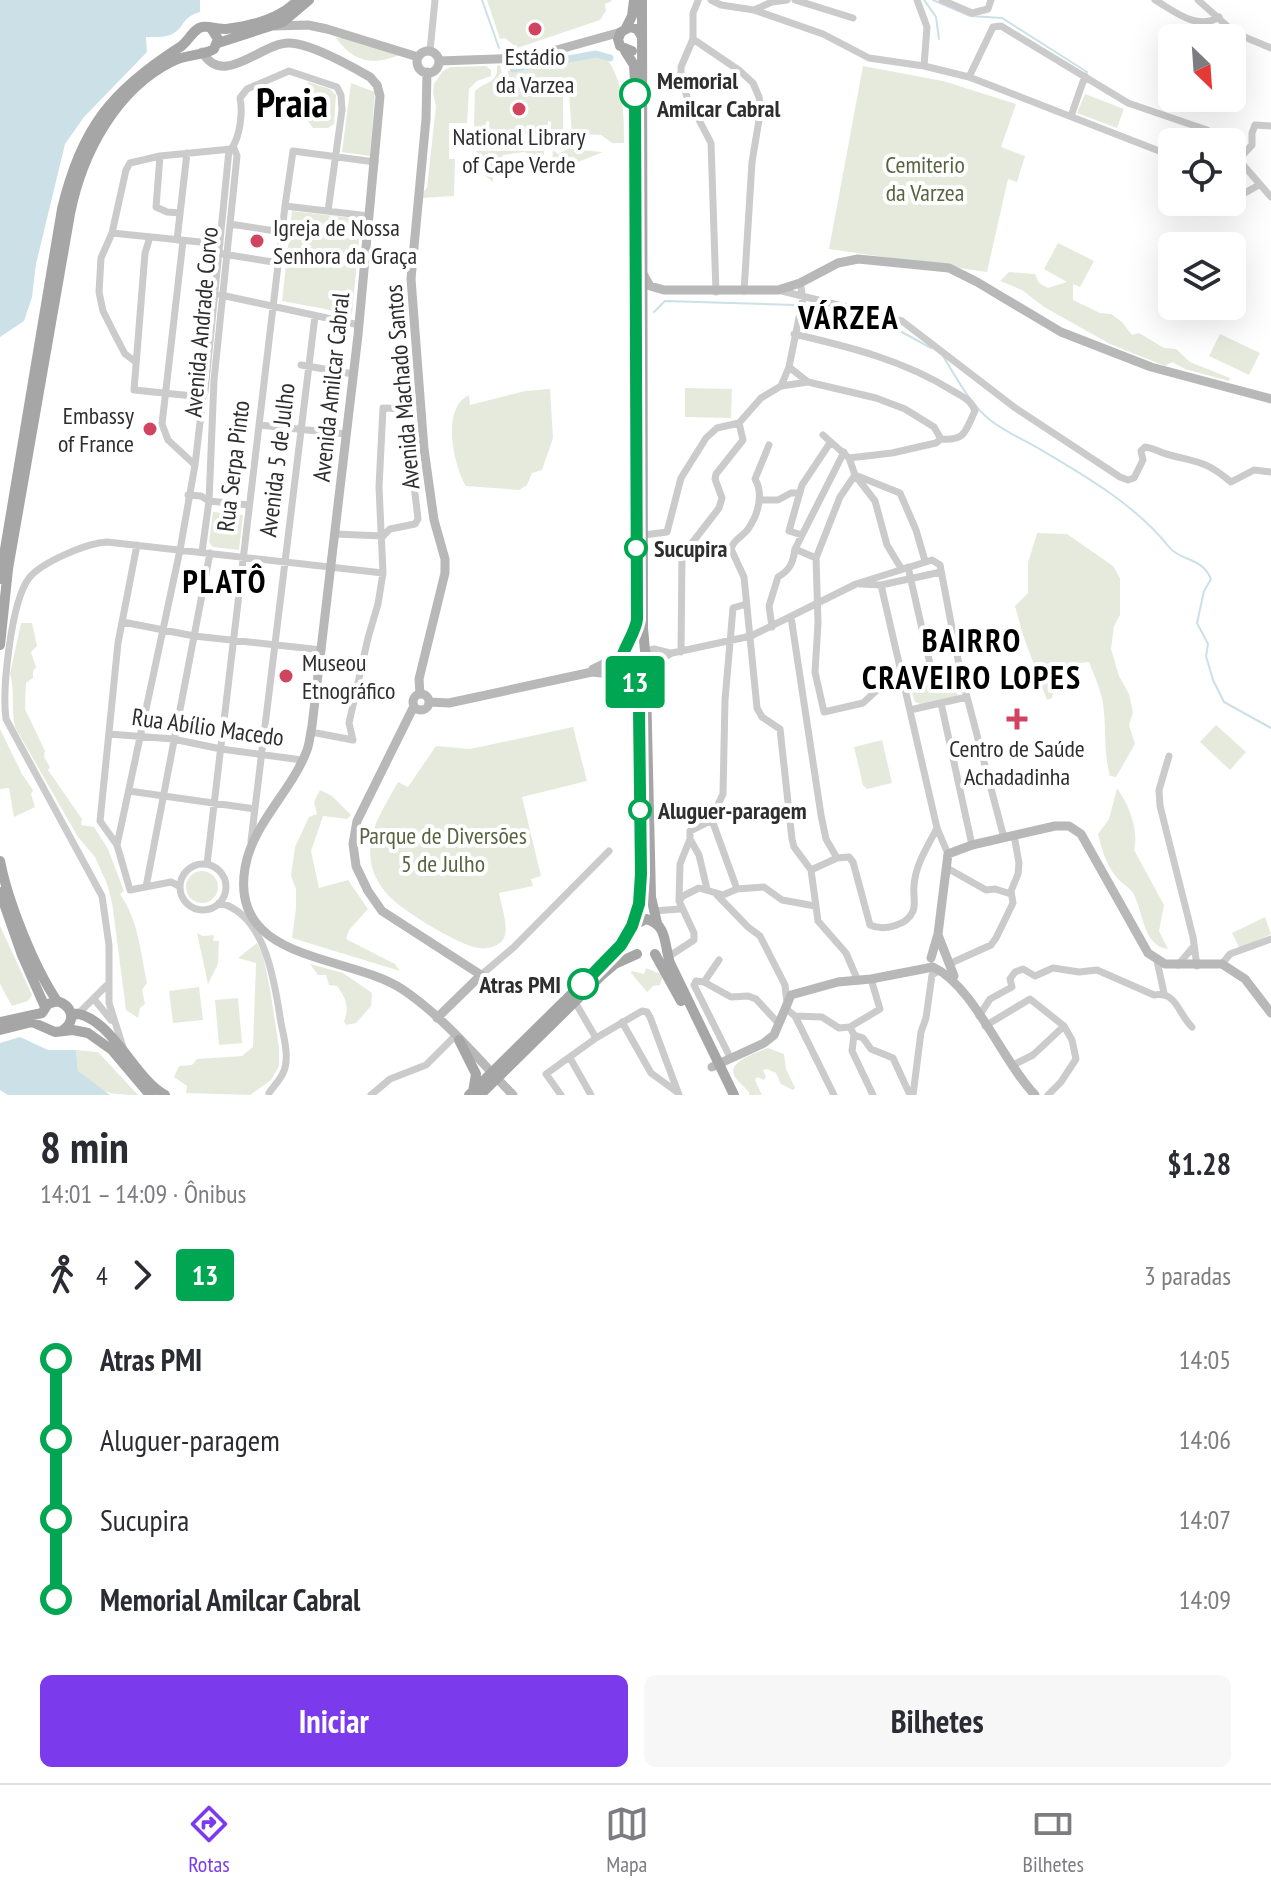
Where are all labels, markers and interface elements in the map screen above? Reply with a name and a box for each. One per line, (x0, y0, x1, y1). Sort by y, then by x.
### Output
marker: Estádio da Varzea (526, 20, 544, 38)
north arrow (1158, 24, 1246, 112)
map controls (1158, 24, 1246, 320)
place label: Estádio da Varzea (496, 41, 574, 100)
place label: Memorial Amilcar Cabral (656, 65, 780, 124)
district label: Praia (256, 76, 328, 128)
marker: Memorial Amilcar Cabral (620, 79, 650, 109)
marker: National Library of Cape Verde (510, 100, 528, 118)
place label: National Library of Cape Verde (453, 121, 585, 180)
button: locate (1158, 128, 1246, 216)
park label: Cemiterio da Varzea (885, 149, 965, 208)
place label: Igreja de Nossa Senhora da Graça (273, 212, 417, 271)
street label: Avenida Andrade Corvo (177, 226, 225, 418)
marker: Igreja de Nossa Senhora da Graça (248, 232, 266, 250)
button: layers (1158, 232, 1246, 320)
street label: Avenida Machado Santos (378, 283, 426, 491)
street label: Avenida Amilcar Cabral (306, 290, 356, 483)
district label: VÁRZEA (797, 296, 900, 338)
street label: Avenida 5 de Julho (252, 381, 302, 539)
street label: Rua Serpa Pinto (210, 399, 256, 533)
place label: Embassy of France (58, 400, 134, 459)
marker: Embassy of France (141, 420, 159, 438)
place label: Sucupira (654, 533, 728, 564)
marker: Sucupira (625, 537, 647, 559)
district label: PLATÔ (182, 560, 268, 602)
district label: BAIRRO CRAVEIRO LOPES (862, 619, 1082, 698)
place label: Museou Etnográfico (302, 647, 395, 706)
line badge: 13 (599, 656, 671, 708)
text: 13 (622, 663, 648, 700)
marker: Museou Etnográfico (277, 667, 295, 685)
street label: Rua Abílio Macedo (130, 701, 286, 753)
marker: Centro de Saúde Achadadinha (1006, 708, 1028, 730)
place label: Centro de Saúde Achadadinha (949, 733, 1085, 792)
place label: Aluguer-paragem (657, 795, 807, 826)
marker: Aluguer-paragem (629, 799, 651, 821)
park label: Parque de Diversões 5 de Julho (359, 820, 527, 879)
place label: Atras PMI (478, 969, 561, 1000)
marker: Atras PMI (568, 969, 598, 999)
text: 8 min (40, 1118, 129, 1175)
text: $1.28 (1167, 1144, 1231, 1183)
text: 14:01 – 14:09 · Ônibus (40, 1177, 246, 1210)
icon: walk (40, 1253, 84, 1297)
icon: forward (120, 1253, 164, 1297)
text: 13 (192, 1256, 218, 1293)
text: 4 (96, 1259, 108, 1292)
text: 3 paradas (1144, 1259, 1231, 1292)
text: Atras PMI (100, 1340, 202, 1379)
text: 14:05 (1179, 1343, 1231, 1376)
text: Aluguer-paragem (100, 1420, 280, 1459)
text: 14:06 (1179, 1423, 1231, 1456)
text: Sucupira (100, 1500, 189, 1539)
text: 14:07 (1179, 1503, 1231, 1536)
text: Memorial Amilcar Cabral (100, 1580, 360, 1619)
text: 14:09 (1179, 1583, 1231, 1616)
button: Iniciar (40, 1675, 628, 1767)
button: Bilhetes (644, 1675, 1231, 1767)
tab: Rotas (187, 1802, 231, 1878)
tab: Mapa (605, 1802, 649, 1878)
tab: Bilhetes (1023, 1802, 1084, 1878)

